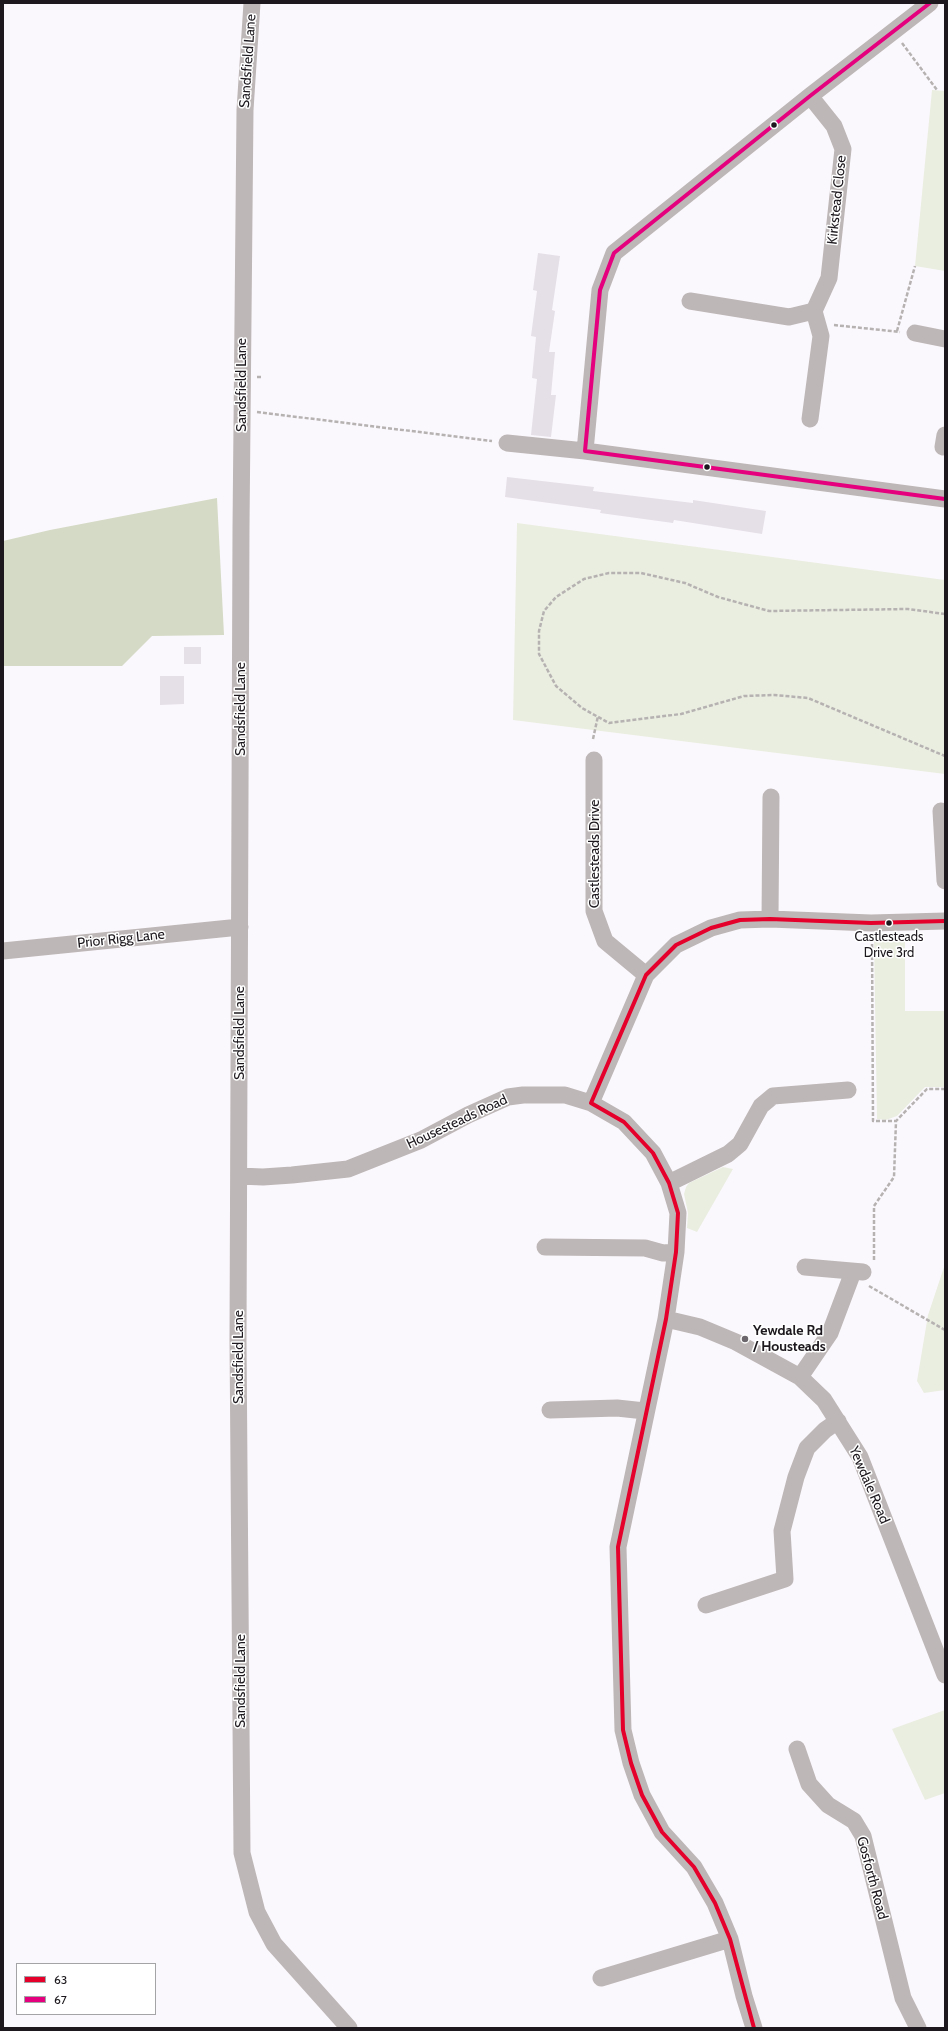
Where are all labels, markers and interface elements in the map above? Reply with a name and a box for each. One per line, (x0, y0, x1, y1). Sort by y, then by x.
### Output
street label: Sandsfield Lane (236, 14, 260, 108)
unlabelled marker (769, 120, 779, 130)
street label: Kirkstead Close (824, 155, 850, 245)
street label: Sandsfield Lane (234, 338, 250, 432)
unlabelled marker (702, 462, 712, 472)
street label: Sandsfield Lane (233, 662, 249, 756)
street label: Castlesteads Drive (587, 800, 603, 908)
marker: Castlesteads Drive 3rd (884, 918, 894, 928)
street label: Prior Rigg Lane (77, 926, 165, 952)
place label: Castlesteads Drive 3rd (855, 929, 923, 960)
street label: Sandsfield Lane (232, 986, 248, 1080)
street label: Housesteads Road (404, 1091, 510, 1153)
street label: Sandsfield Lane (231, 1310, 247, 1404)
place label: Yewdale Rd / Housteads (753, 1323, 826, 1356)
marker: Yewdale Rd / Housteads (740, 1334, 750, 1344)
street label: Yewdale Road (845, 1444, 893, 1526)
street label: Sandsfield Lane (233, 1634, 249, 1728)
street label: Gosforth Road (853, 1835, 891, 1921)
legend (16, 1963, 156, 2015)
text: 63 (54, 1972, 67, 1987)
text: 67 (54, 1992, 67, 2007)

